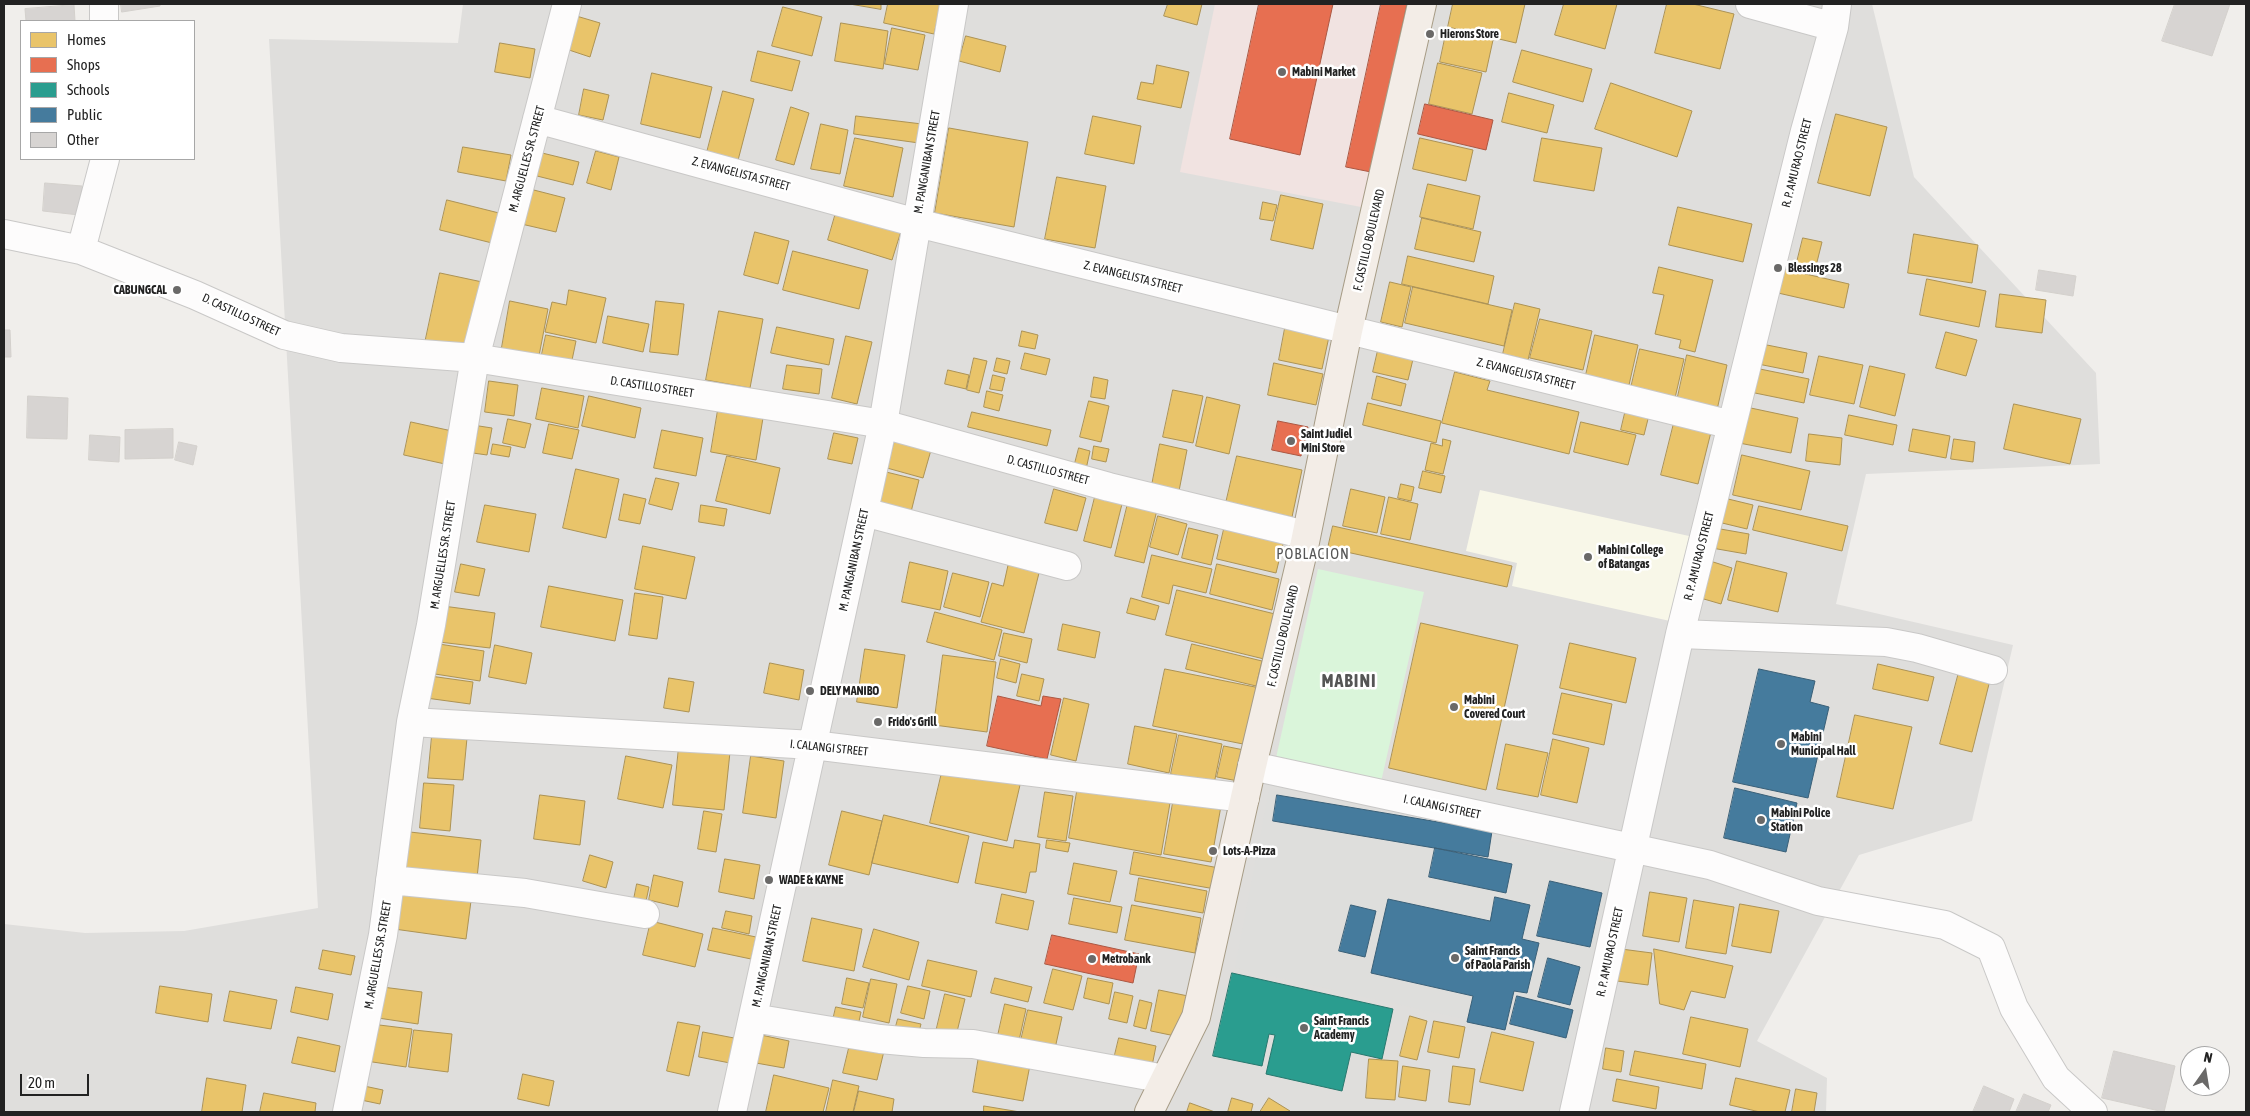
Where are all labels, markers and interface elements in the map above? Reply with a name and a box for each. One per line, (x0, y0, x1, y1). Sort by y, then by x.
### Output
legend (20, 20, 195, 160)
place label: Hierons Store (1440, 27, 1499, 41)
marker: Hierons Store (1424, 28, 1436, 40)
text: Homes (67, 31, 106, 48)
text: Shops (67, 56, 100, 73)
place label: Mabini Market (1292, 65, 1355, 79)
marker: Mabini Market (1276, 66, 1288, 78)
text: Schools (67, 81, 110, 98)
street label: M. ARGUELLES SR. STREET (506, 104, 548, 214)
text: Public (67, 106, 102, 123)
street label: M. PANGANIBAN STREET (911, 109, 943, 215)
street label: R. P. AMURAO STREET (1779, 117, 1815, 209)
text: Other (67, 131, 99, 148)
street label: Z. EVANGELISTA STREET (690, 154, 792, 194)
street label: F. CASTILLO BOULEVARD (1350, 188, 1388, 292)
street label: Z. EVANGELISTA STREET (1082, 258, 1184, 296)
place label: Blessings 28 (1788, 261, 1842, 275)
marker: Blessings 28 (1772, 262, 1784, 274)
place label: CABUNGCAL (114, 283, 167, 297)
marker: CABUNGCAL (171, 284, 183, 296)
street label: D. CASTILLO STREET (200, 291, 282, 339)
street label: Z. EVANGELISTA STREET (1475, 355, 1577, 393)
street label: D. CASTILLO STREET (609, 373, 695, 401)
place label: Saint Judiel Mini Store (1301, 427, 1352, 455)
marker: Saint Judiel Mini Store (1285, 435, 1297, 447)
street label: D. CASTILLO STREET (1005, 452, 1091, 488)
street label: M. ARGUELLES SR. STREET (427, 500, 459, 610)
street label: M. PANGANIBAN STREET (836, 507, 872, 613)
street label: R. P. AMURAO STREET (1681, 510, 1717, 602)
place label: Mabini College of Batangas (1598, 543, 1663, 571)
district label: POBLACION (1275, 545, 1351, 563)
marker: Mabini College of Batangas (1582, 551, 1594, 563)
street label: F. CASTILLO BOULEVARD (1264, 584, 1302, 688)
district label: MABINI (1321, 670, 1377, 692)
place label: DELY MANIBO (820, 684, 879, 698)
marker: DELY MANIBO (804, 685, 816, 697)
place label: Mabini Covered Court (1464, 693, 1525, 721)
marker: Mabini Covered Court (1448, 701, 1460, 713)
place label: Frido's Grill (888, 715, 937, 729)
marker: Frido's Grill (872, 716, 884, 728)
place label: Mabini Municipal Hall (1791, 730, 1856, 758)
street label: I. CALANGI STREET (789, 737, 869, 759)
marker: Mabini Municipal Hall (1775, 738, 1787, 750)
street label: I. CALANGI STREET (1402, 792, 1482, 822)
place label: Mabini Police Station (1771, 806, 1831, 834)
marker: Mabini Police Station (1755, 814, 1767, 826)
place label: Lots-A-Pizza (1223, 844, 1276, 858)
marker: Lots-A-Pizza (1207, 845, 1219, 857)
place label: WADE & KAYNE (779, 873, 843, 887)
marker: WADE & KAYNE (763, 874, 775, 886)
street label: M. ARGUELLES SR. STREET (361, 900, 395, 1010)
street label: M. PANGANIBAN STREET (749, 903, 785, 1009)
street label: R. P. AMURAO STREET (1593, 906, 1627, 998)
place label: Saint Francis of Paola Parish (1465, 944, 1530, 972)
place label: Metrobank (1102, 952, 1150, 966)
marker: Saint Francis of Paola Parish (1449, 952, 1461, 964)
marker: Metrobank (1086, 953, 1098, 965)
place label: Saint Francis Academy (1314, 1014, 1369, 1042)
marker: Saint Francis Academy (1298, 1022, 1310, 1034)
north arrow (2180, 1046, 2230, 1096)
text: N (2202, 1049, 2214, 1066)
scale bar (22, 1064, 91, 1096)
text: 20 m (28, 1074, 55, 1091)

